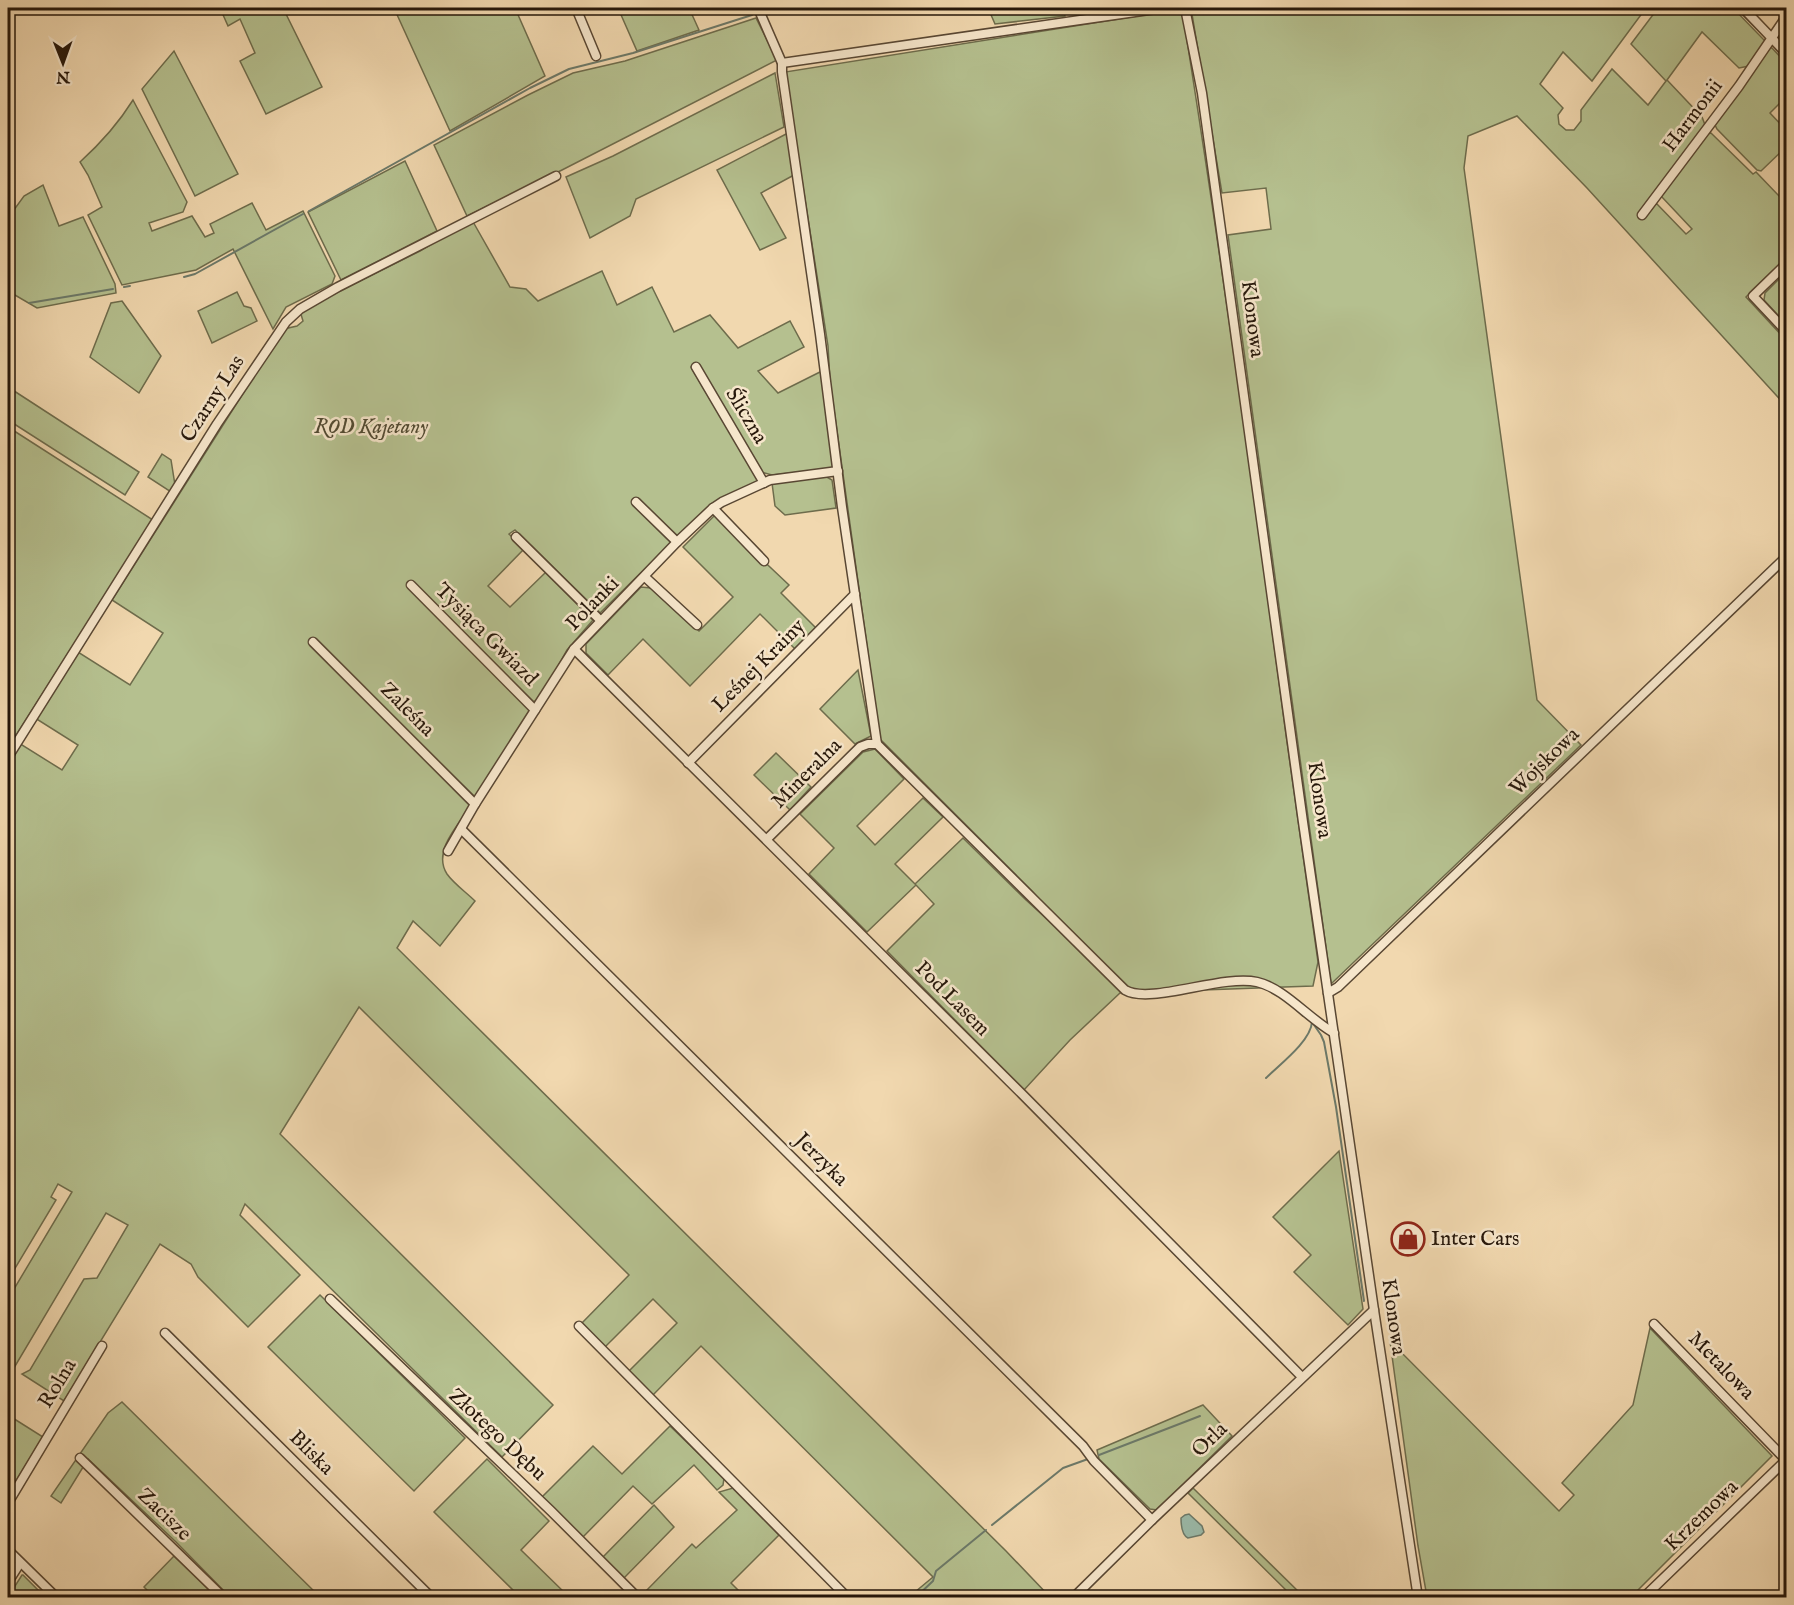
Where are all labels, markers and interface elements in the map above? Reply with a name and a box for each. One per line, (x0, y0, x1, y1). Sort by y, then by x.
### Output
north arrow (33, 33, 93, 93)
text: N (56, 66, 71, 86)
street label: Harmonii (1657, 74, 1729, 158)
street label: Klonowa (1234, 279, 1270, 360)
street label: Czarny Las (175, 350, 251, 448)
street label: Śliczna (719, 382, 775, 450)
park label: ROD Kajetany (314, 414, 428, 441)
street label: Polanki (560, 571, 626, 637)
street label: Tysiąca Gwiazd (429, 578, 544, 693)
street label: Leśnej Krainy (707, 613, 812, 718)
street label: Zaleśna (374, 677, 441, 744)
street label: Wojskowa (1504, 721, 1587, 802)
street label: Mineralna (766, 732, 849, 815)
street label: Klonowa (1300, 760, 1338, 841)
street label: Pod Lasem (908, 955, 996, 1043)
street label: Jerzyka (787, 1126, 854, 1193)
shop icon: Inter Cars (1390, 1221, 1426, 1257)
place label: Inter Cars (1431, 1226, 1519, 1253)
street label: Klonowa (1374, 1277, 1412, 1358)
street label: Metalowa (1682, 1326, 1761, 1407)
street label: Rolna (33, 1353, 84, 1414)
street label: Złotego Dębu (442, 1383, 552, 1487)
street label: Orla (1186, 1416, 1234, 1464)
street label: Bliska (283, 1425, 340, 1482)
street label: Krzemowa (1659, 1474, 1745, 1558)
street label: Zacisze (131, 1483, 197, 1548)

